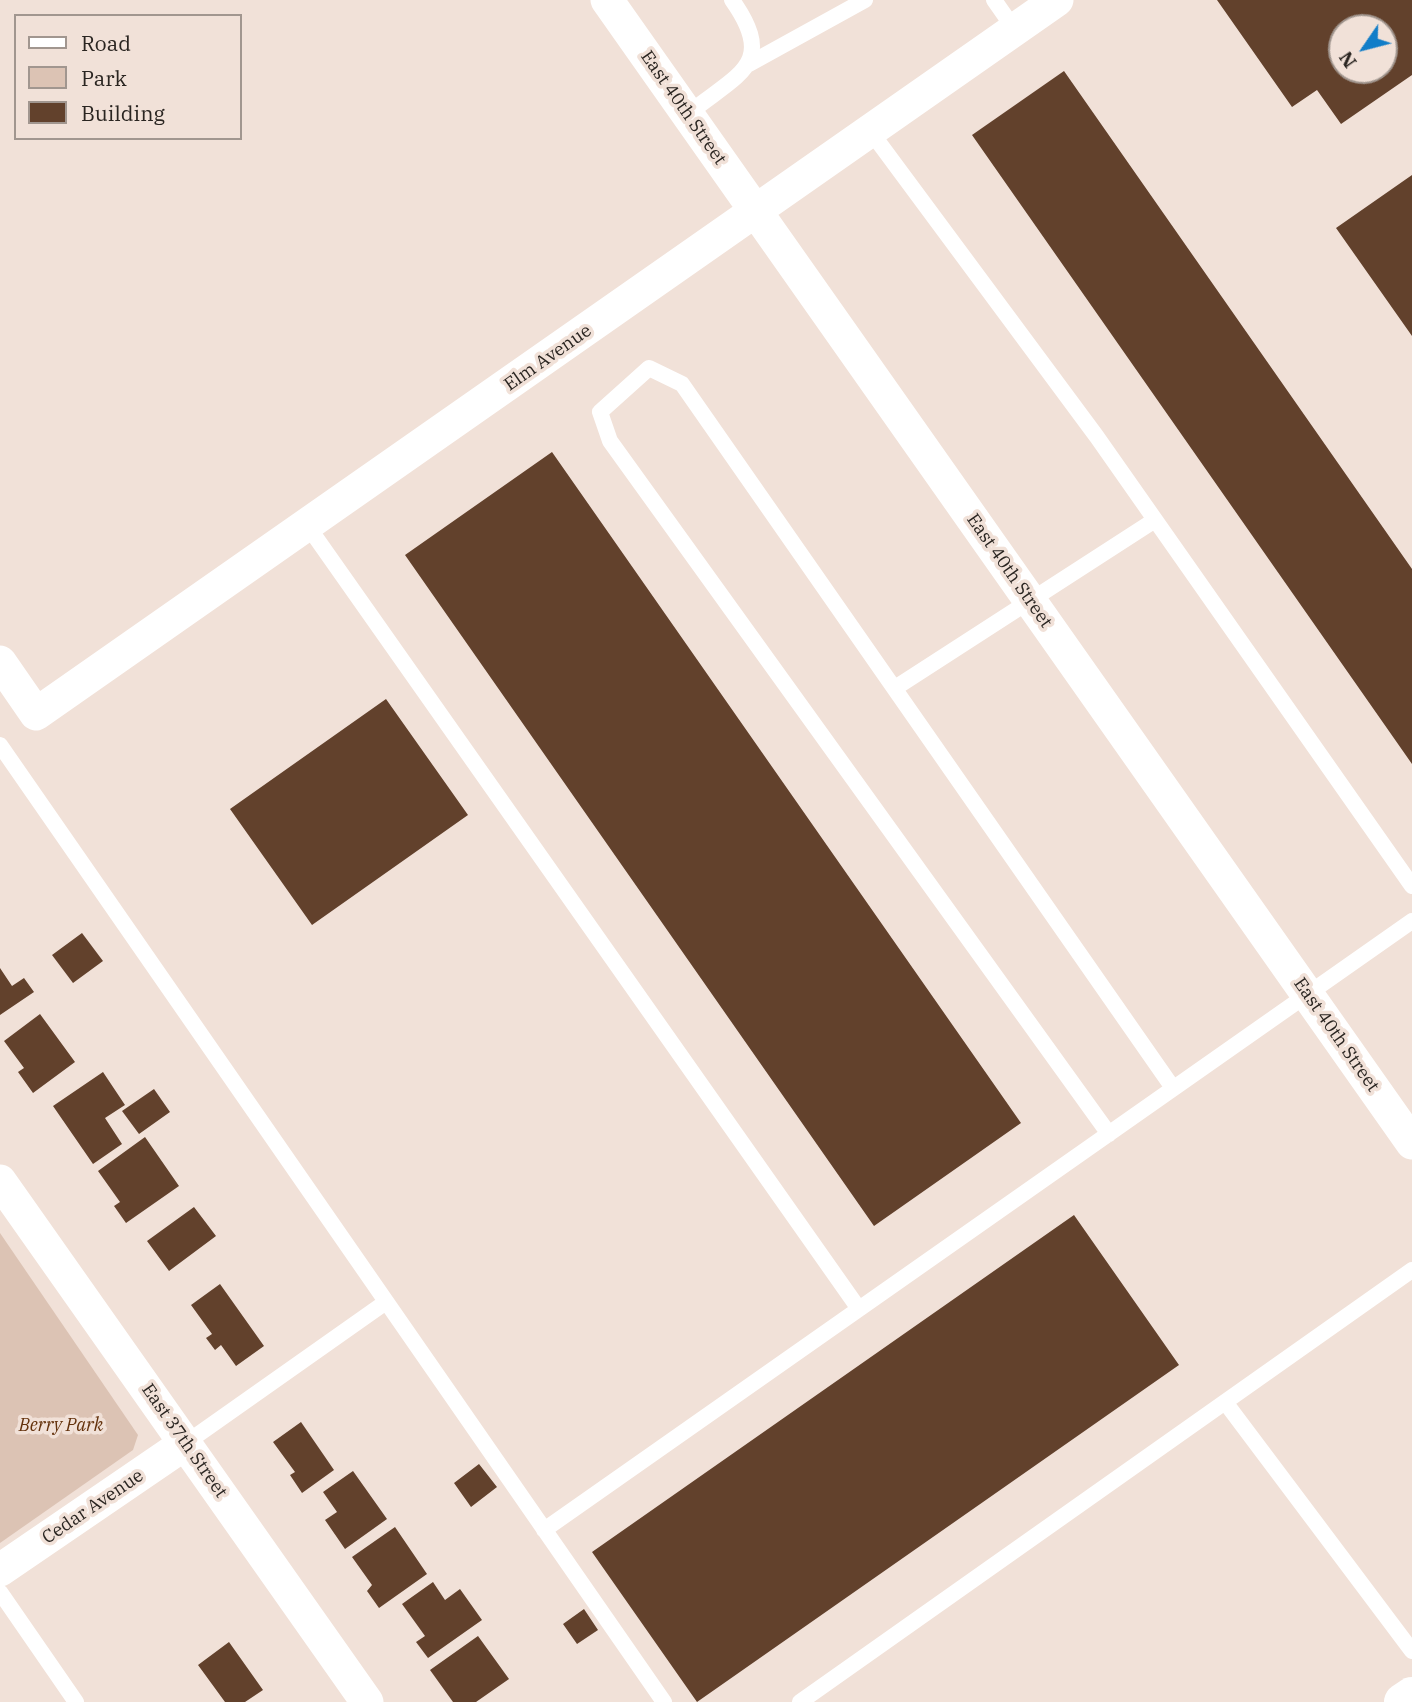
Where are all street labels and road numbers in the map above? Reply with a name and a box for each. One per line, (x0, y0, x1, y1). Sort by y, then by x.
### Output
street label: East 40th Street (636, 47, 730, 169)
street label: Elm Avenue (500, 320, 596, 396)
street label: East 40th Street (962, 510, 1056, 632)
street label: East 40th Street (1289, 974, 1383, 1096)
street label: East 37th Street (137, 1380, 231, 1502)
street label: Cedar Avenue (38, 1465, 148, 1549)

